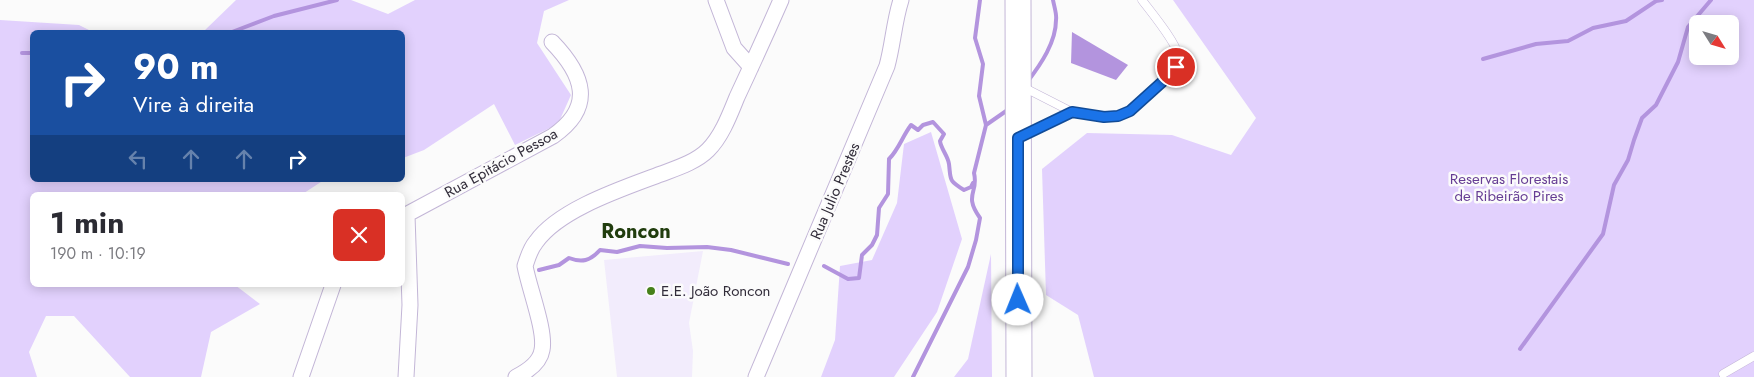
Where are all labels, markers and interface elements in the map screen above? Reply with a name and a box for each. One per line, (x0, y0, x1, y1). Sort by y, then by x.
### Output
north arrow (1689, 15, 1739, 65)
map controls (1689, 15, 1739, 65)
text: 90 m (133, 42, 219, 92)
pin (1155, 46, 1197, 88)
icon: right (50, 50, 115, 115)
icon: arrive (1162, 53, 1190, 81)
text: Vire à direita (133, 88, 254, 120)
street label: Rua Epitácio Pessoa (440, 123, 562, 203)
street label: Rua Julio Prestes (805, 139, 865, 243)
icon: left (124, 145, 152, 173)
icon: ahead (177, 145, 205, 173)
icon: ahead (230, 145, 258, 173)
icon: right (283, 145, 311, 173)
park label: Reservas Florestais de Ribeirão Pires (1450, 168, 1568, 207)
text: 1 min (50, 201, 124, 244)
button: close (333, 209, 385, 261)
district label: Roncon (601, 217, 671, 246)
text: 190 m · 10:19 (50, 242, 146, 265)
position arrow (991, 273, 1043, 325)
place label: E.E. João Roncon (661, 280, 770, 302)
marker: E.E. João Roncon (645, 285, 657, 297)

